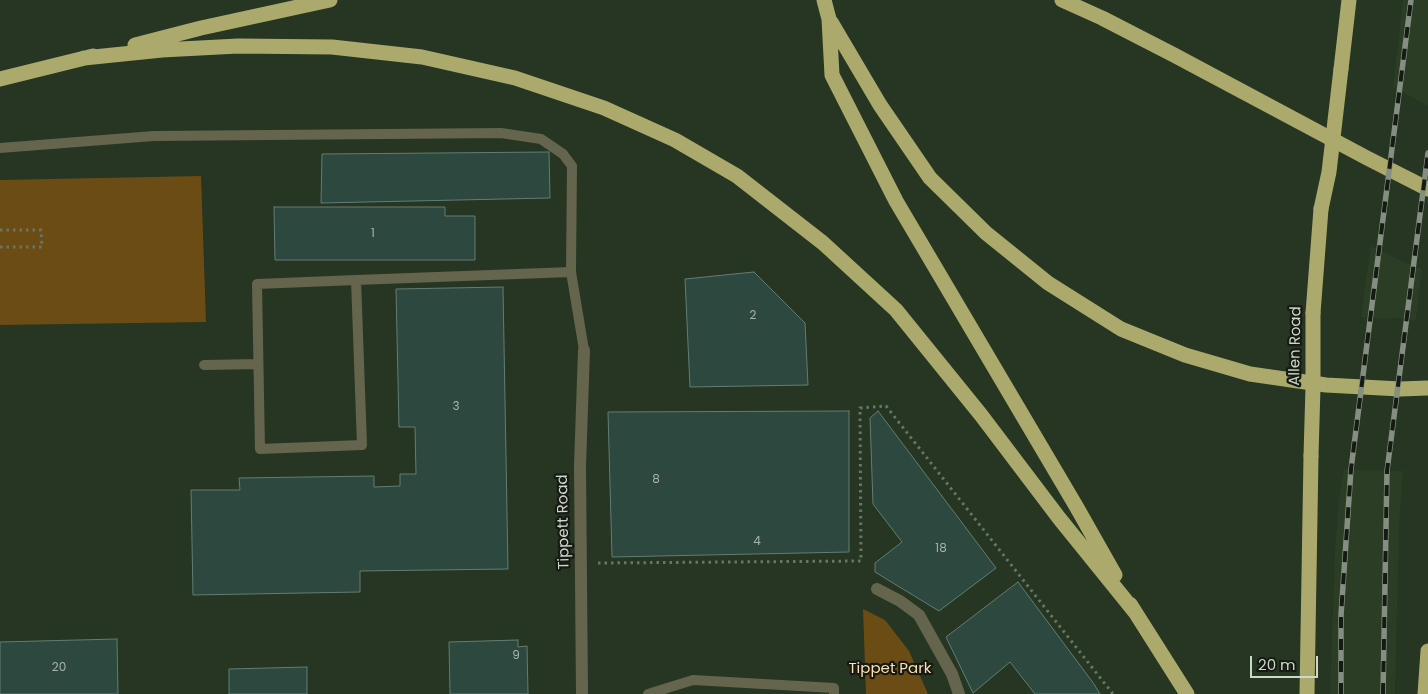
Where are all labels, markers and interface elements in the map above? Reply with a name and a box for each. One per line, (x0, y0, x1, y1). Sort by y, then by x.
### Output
house number: 1 (371, 227, 375, 241)
street label: Allen Road (1286, 306, 1306, 386)
house number: 2 (750, 309, 756, 323)
house number: 3 (452, 400, 460, 414)
house number: 8 (652, 473, 660, 487)
street label: Tippett Road (554, 474, 574, 570)
house number: 4 (753, 535, 761, 549)
house number: 18 (935, 542, 947, 556)
scale bar (1253, 646, 1320, 678)
house number: 9 (512, 649, 520, 663)
text: 20 m (1258, 654, 1296, 675)
park label: Tippet Park (849, 660, 931, 678)
house number: 20 (52, 661, 66, 675)

